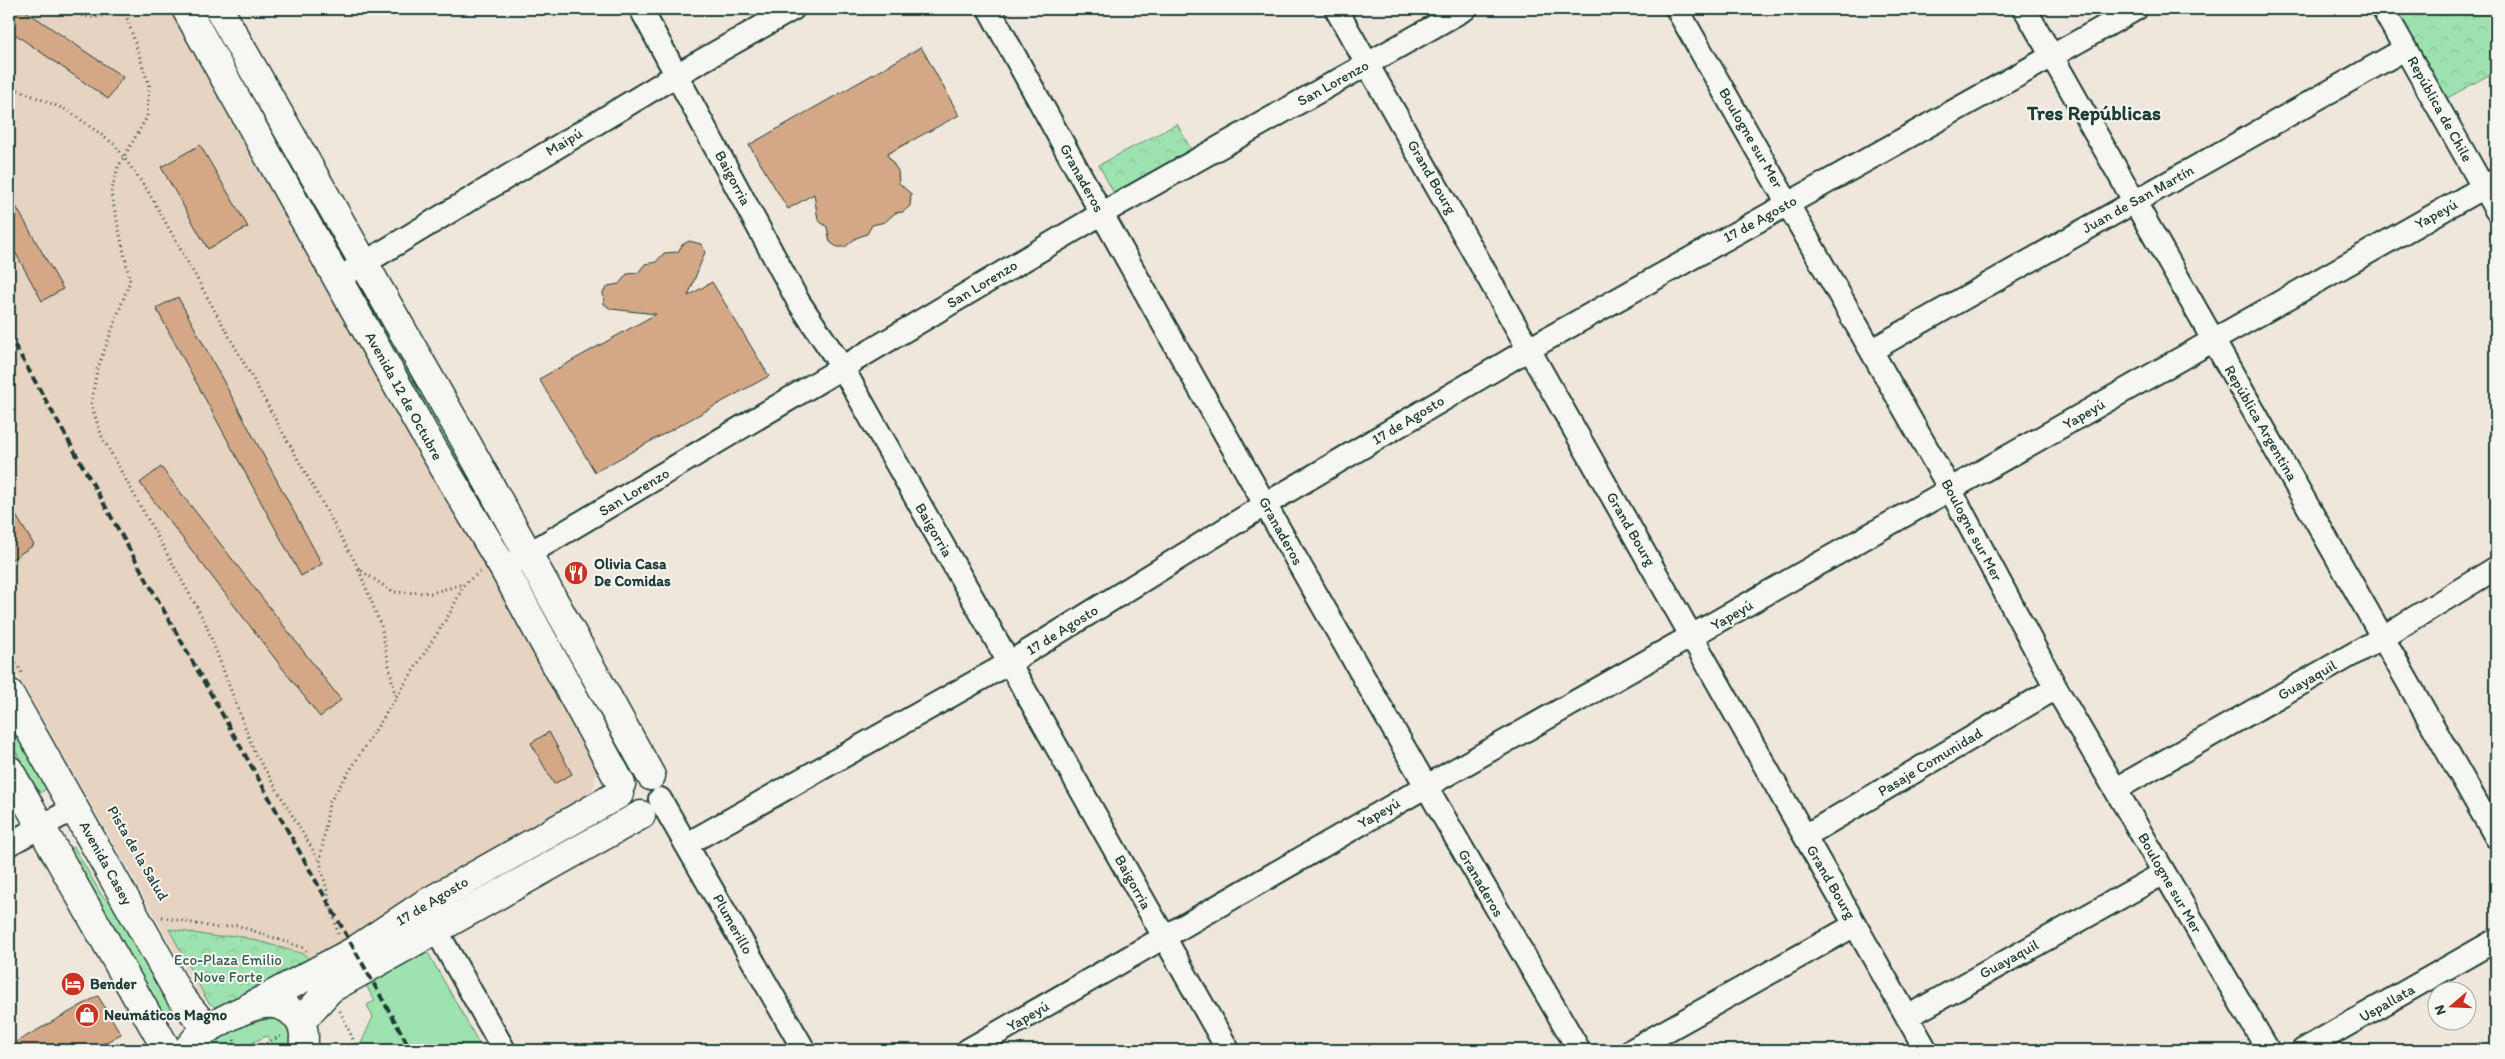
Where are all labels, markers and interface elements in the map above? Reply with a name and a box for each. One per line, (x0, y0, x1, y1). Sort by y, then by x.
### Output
street label: República de Chile (2404, 53, 2476, 165)
street label: San Lorenzo (1294, 56, 1372, 110)
street label: Boulogne sur Mer (1715, 85, 1787, 191)
district label: Tres Repúblicas (2026, 101, 2161, 126)
street label: Maipú (542, 124, 586, 160)
street label: Grand Bourg (1404, 137, 1461, 218)
street label: Granaderos (1056, 141, 1108, 216)
street label: Baigorria (711, 148, 755, 209)
street label: Juan de San Martín (2079, 161, 2197, 237)
street label: 17 de Agosto (1720, 191, 1800, 247)
street label: Yapeyú (2412, 195, 2460, 233)
street label: San Lorenzo (943, 256, 1021, 312)
street label: Avenida 12 de Octubre (361, 329, 447, 463)
street label: República Argentina (2221, 362, 2302, 484)
street label: 17 de Agosto (1368, 391, 1448, 449)
street label: Yapeyú (2060, 395, 2108, 433)
street label: San Lorenzo (595, 464, 673, 520)
street label: Boulogne sur Mer (1938, 476, 2006, 584)
street label: Grand Bourg (1603, 489, 1660, 570)
street label: Granaderos (1255, 494, 1307, 569)
street label: Baigorria (911, 500, 957, 561)
place label: Olivia Casa De Comidas (594, 555, 671, 590)
restaurant icon: Olivia Casa De Comidas (563, 560, 589, 586)
street label: Yapeyú (1708, 596, 1756, 634)
street label: 17 de Agosto (1023, 601, 1101, 659)
street label: Guayaquil (2274, 656, 2340, 704)
street label: Pasaje Comunidad (1874, 724, 1986, 800)
street label: Yapeyú (1355, 794, 1403, 832)
street label: Pista de la Salud (104, 803, 172, 903)
street label: Avenida Casey (76, 818, 136, 908)
street label: Boulogne sur Mer (2134, 830, 2206, 936)
street label: Grand Bourg (1803, 842, 1860, 923)
street label: Granaderos (1454, 846, 1508, 920)
street label: Baigorria (1111, 852, 1156, 913)
street label: 17 de Agosto (392, 872, 472, 930)
street label: Plumerillo (709, 891, 757, 957)
street label: Guayaquil (1976, 935, 2042, 983)
park label: Eco-Plaza Emilio Nove Forte (174, 951, 282, 986)
hotel icon: Bender (60, 971, 86, 997)
place label: Bender (90, 975, 137, 993)
street label: Uspallata (2356, 980, 2418, 1026)
north arrow (2428, 982, 2478, 1032)
street label: Yapeyú (1004, 997, 1052, 1035)
shop icon: Neumáticos Magno (74, 1002, 100, 1028)
text: N (2431, 1003, 2450, 1017)
place label: Neumáticos Magno (104, 1006, 227, 1025)

